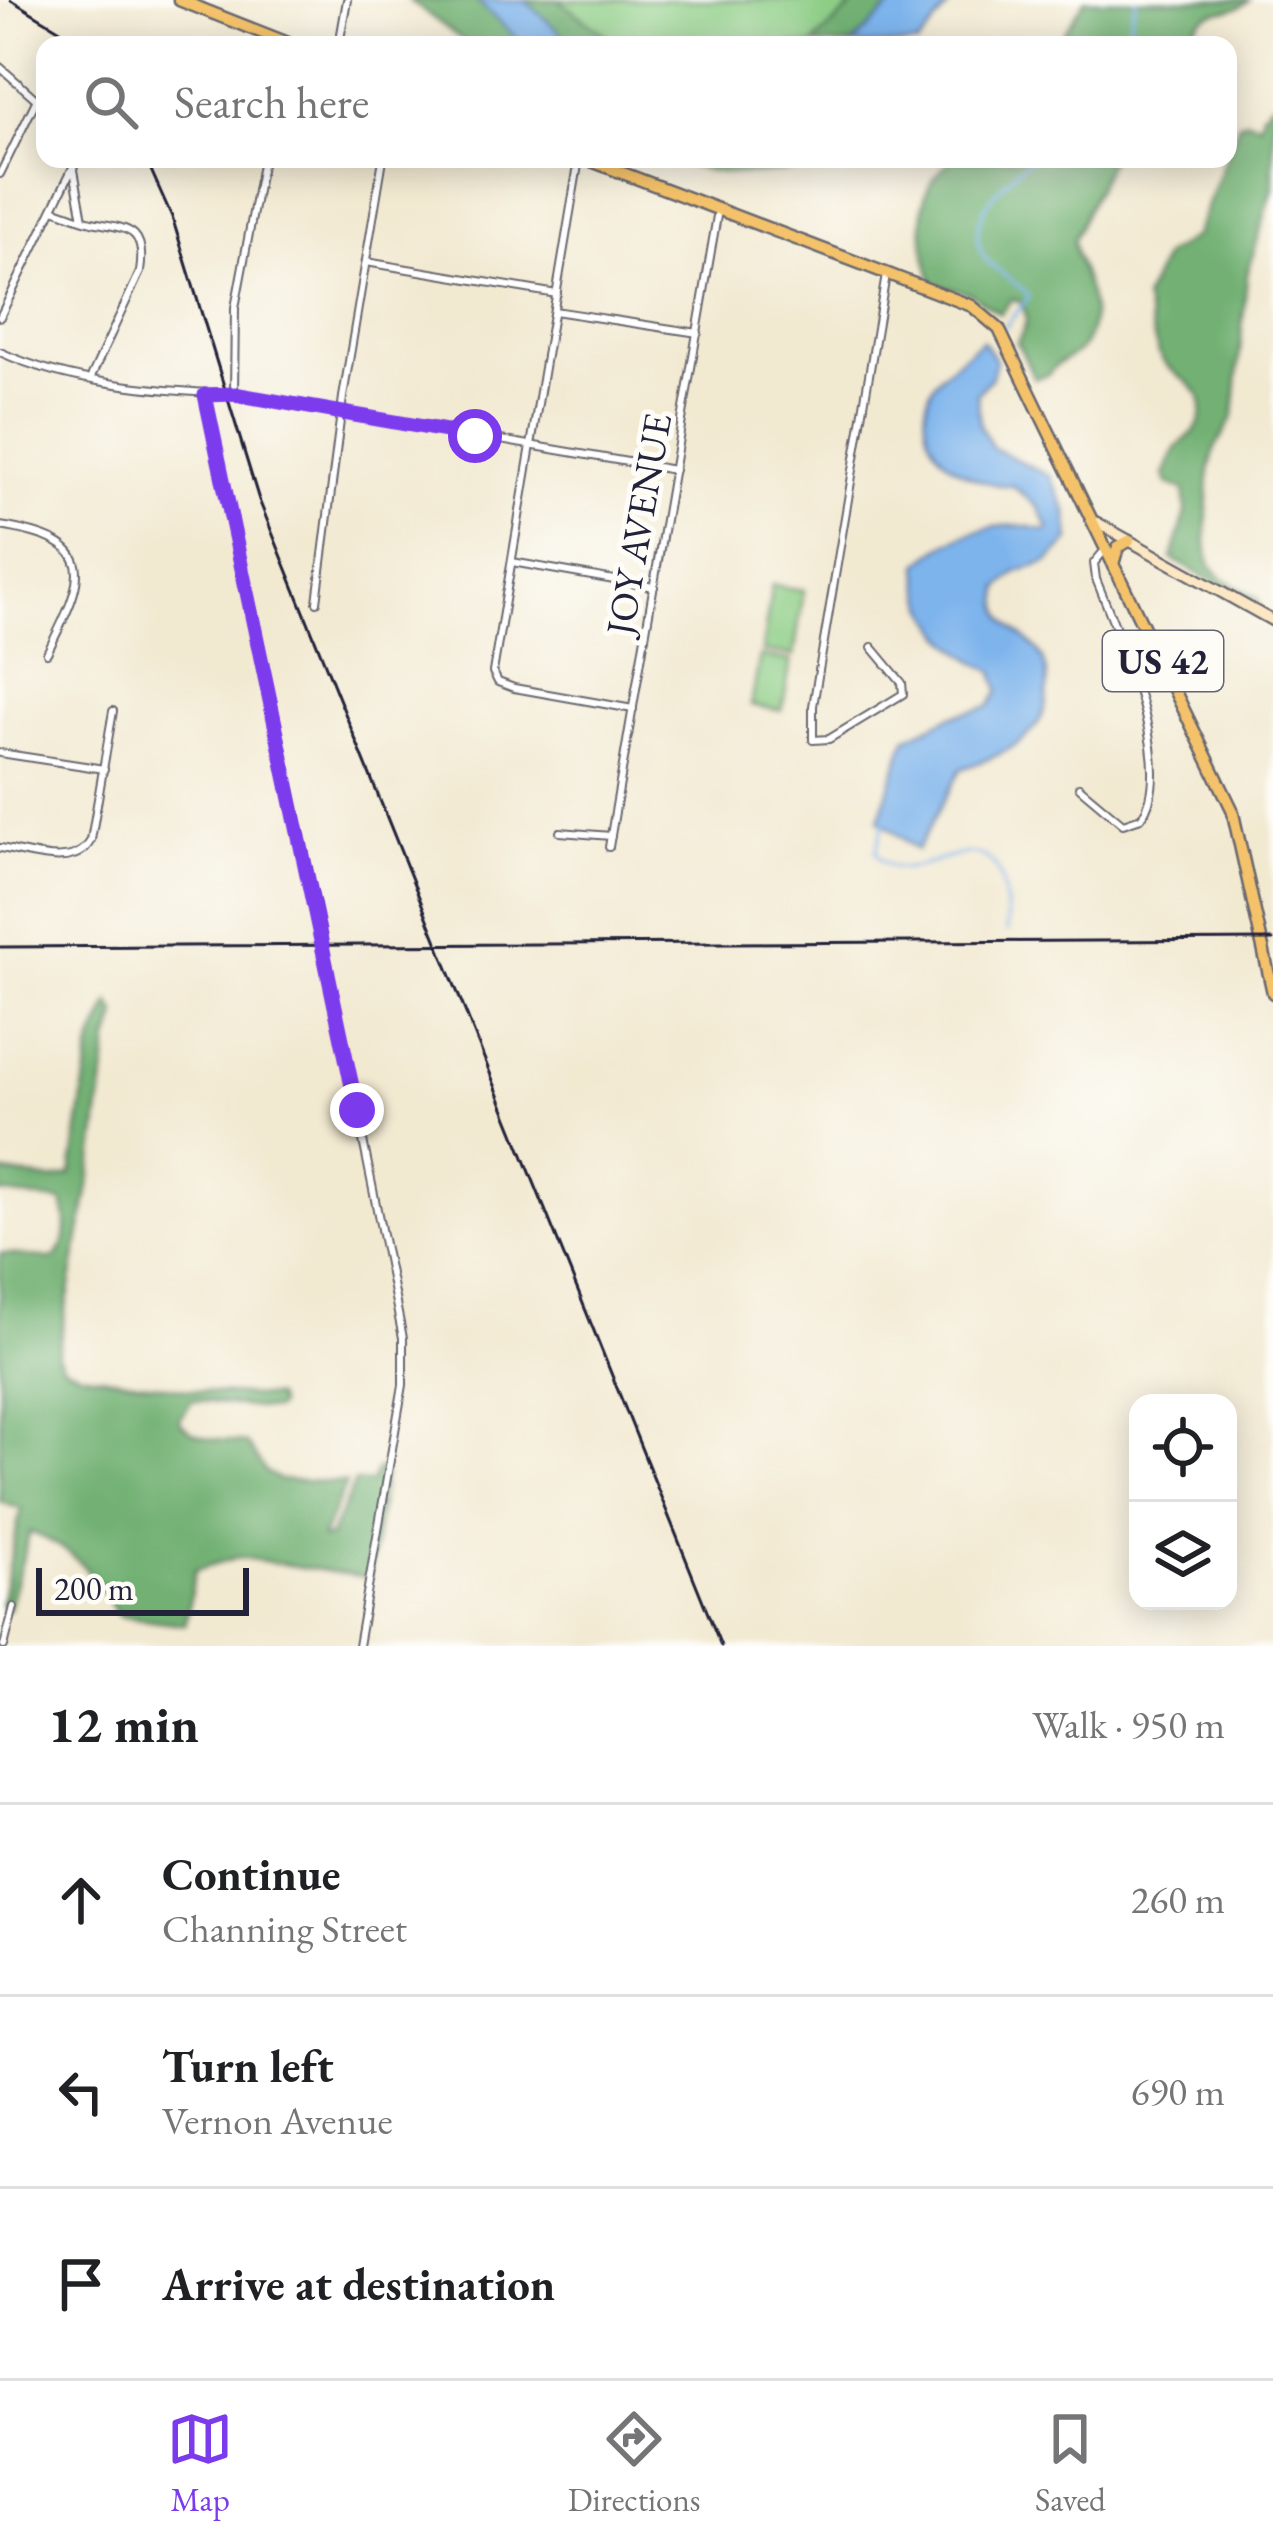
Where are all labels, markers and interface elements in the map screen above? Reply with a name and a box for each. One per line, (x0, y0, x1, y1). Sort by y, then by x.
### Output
search box (36, 36, 1237, 168)
icon: search (78, 69, 144, 135)
text: Search here (174, 73, 369, 131)
route start (448, 409, 502, 463)
street label: JOY AVENUE (593, 409, 683, 642)
road number: US 42 (1103, 631, 1223, 691)
route end (330, 1083, 384, 1137)
map controls (1129, 1394, 1237, 1610)
button: locate (1129, 1394, 1237, 1502)
button: layers (1129, 1502, 1237, 1610)
scale bar (36, 1562, 249, 1615)
text: 200 m (54, 1567, 134, 1610)
text: 12 min (48, 1691, 199, 1757)
text: Walk · 950 m (1032, 1699, 1225, 1750)
text: Continue (162, 1845, 340, 1903)
icon: ahead (48, 1867, 114, 1933)
text: 260 m (1131, 1874, 1225, 1925)
text: Channing Street (162, 1903, 407, 1954)
text: Turn left (162, 2037, 334, 2095)
icon: left (48, 2059, 114, 2125)
text: 690 m (1131, 2066, 1225, 2117)
text: Vernon Avenue (162, 2095, 393, 2146)
icon: arrive (48, 2251, 114, 2317)
text: Arrive at destination (162, 2255, 555, 2313)
tab: Map (167, 2406, 233, 2521)
tab: Directions (568, 2406, 701, 2521)
tab: Saved (1035, 2406, 1106, 2521)

